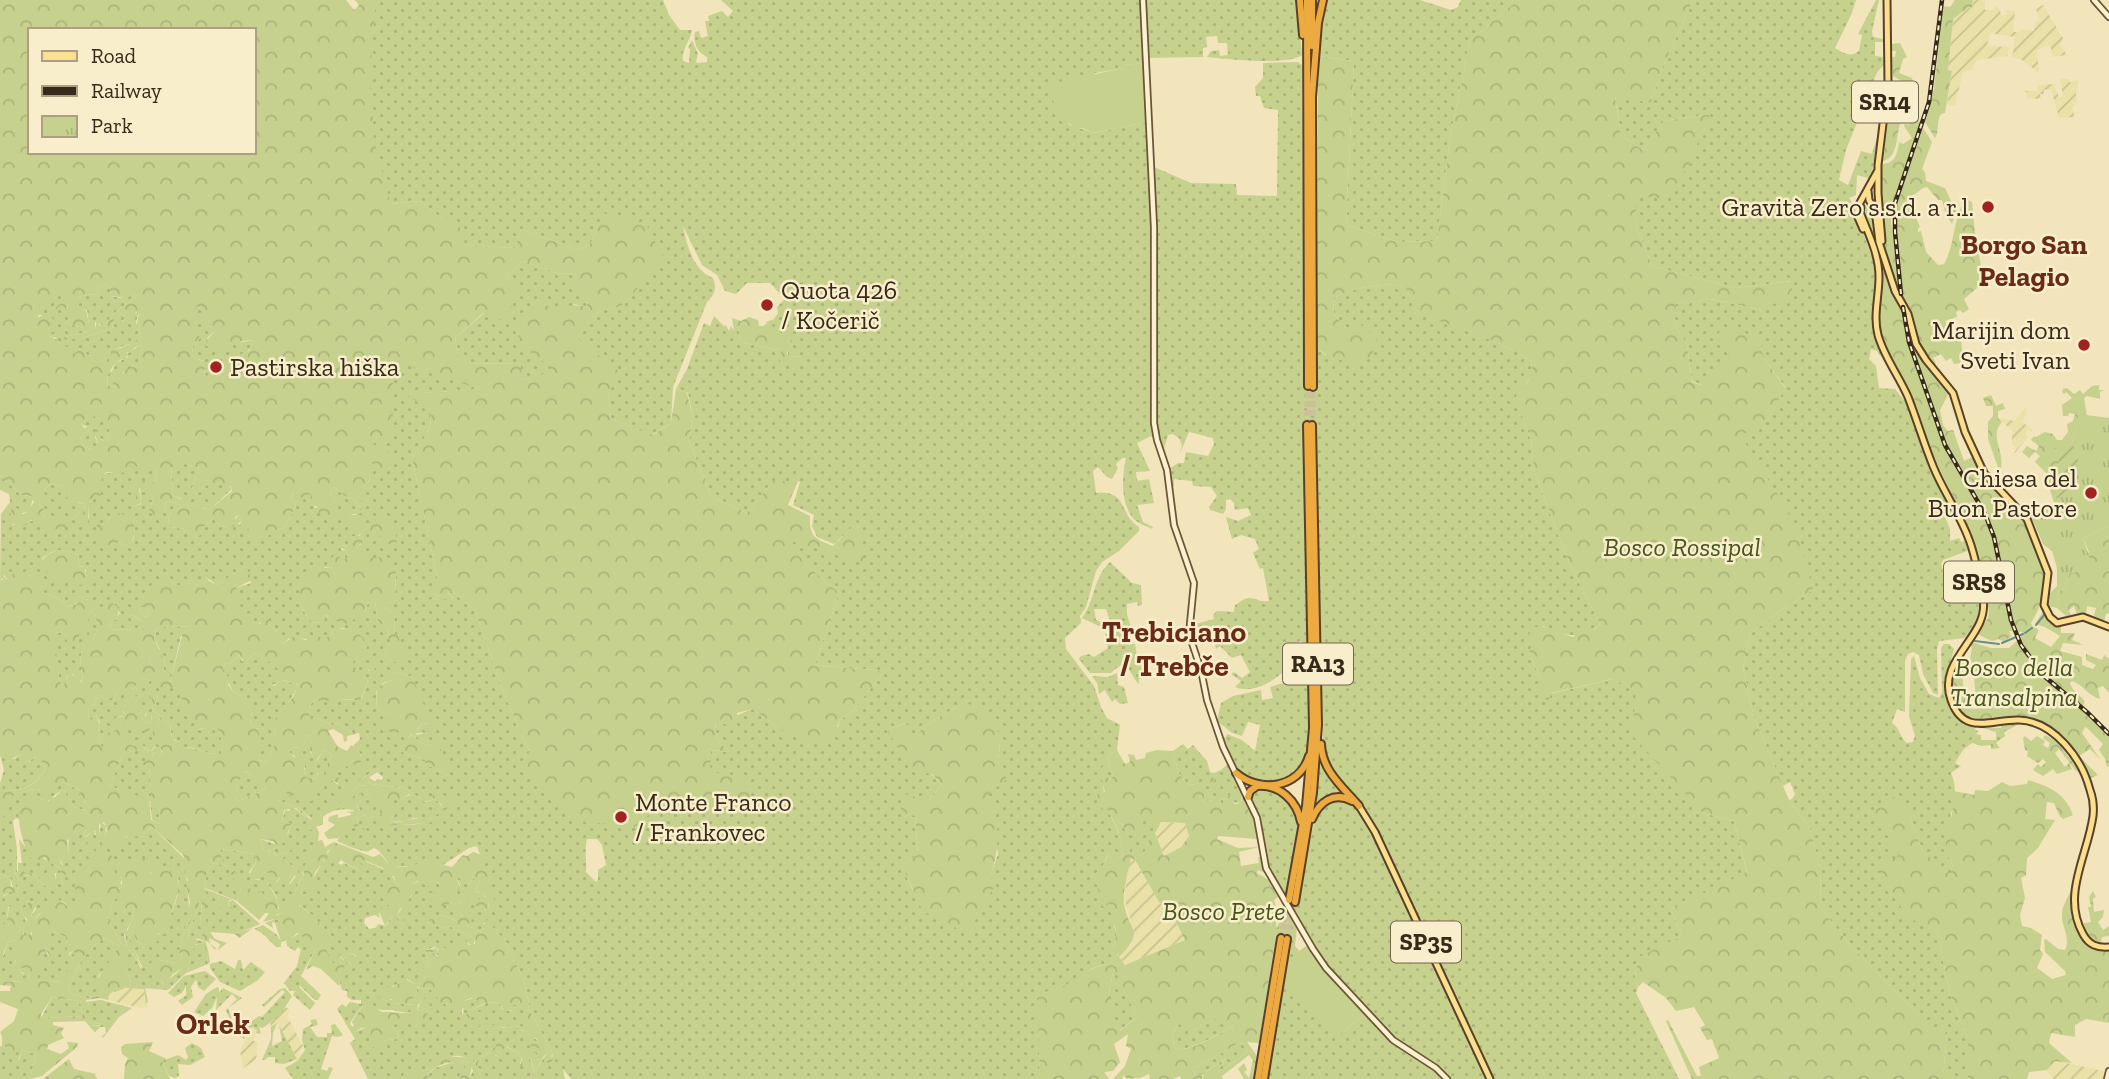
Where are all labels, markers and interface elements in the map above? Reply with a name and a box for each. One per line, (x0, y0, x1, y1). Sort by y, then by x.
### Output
legend (28, 28, 256, 154)
text: Road (91, 43, 137, 68)
text: Railway (91, 78, 162, 103)
road number: SR14 (1852, 82, 1918, 122)
text: Park (91, 113, 133, 138)
place label: Gravità Zero s.s.d. a r.l. (1721, 191, 1974, 223)
marker: Gravità Zero s.s.d. a r.l. (1980, 199, 1996, 215)
district label: Borgo San Pelagio (1961, 228, 2088, 293)
place label: Quota 426 / Kočerič (781, 274, 897, 336)
marker: Quota 426 / Kočerič (759, 297, 775, 313)
place label: Marijin dom Sveti Ivan (1932, 314, 2071, 376)
marker: Marijin dom Sveti Ivan (2076, 337, 2092, 353)
place label: Pastirska hiška (230, 351, 400, 383)
marker: Pastirska hiška (208, 359, 224, 375)
place label: Chiesa del Buon Pastore (1928, 462, 2077, 524)
marker: Chiesa del Buon Pastore (2083, 485, 2099, 501)
park label: Bosco Rossipal (1603, 531, 1761, 563)
road number: SR58 (1944, 562, 2014, 602)
district label: Trebiciano / Trebče (1102, 614, 1247, 684)
road number: RA13 (1283, 644, 1353, 684)
park label: Bosco della Transalpina (1950, 651, 2078, 713)
place label: Monte Franco / Frankovec (635, 786, 792, 848)
marker: Monte Franco / Frankovec (613, 809, 629, 825)
park label: Bosco Prete (1162, 895, 1286, 927)
road number: SP35 (1391, 922, 1461, 962)
district label: Orlek (176, 1006, 250, 1042)

